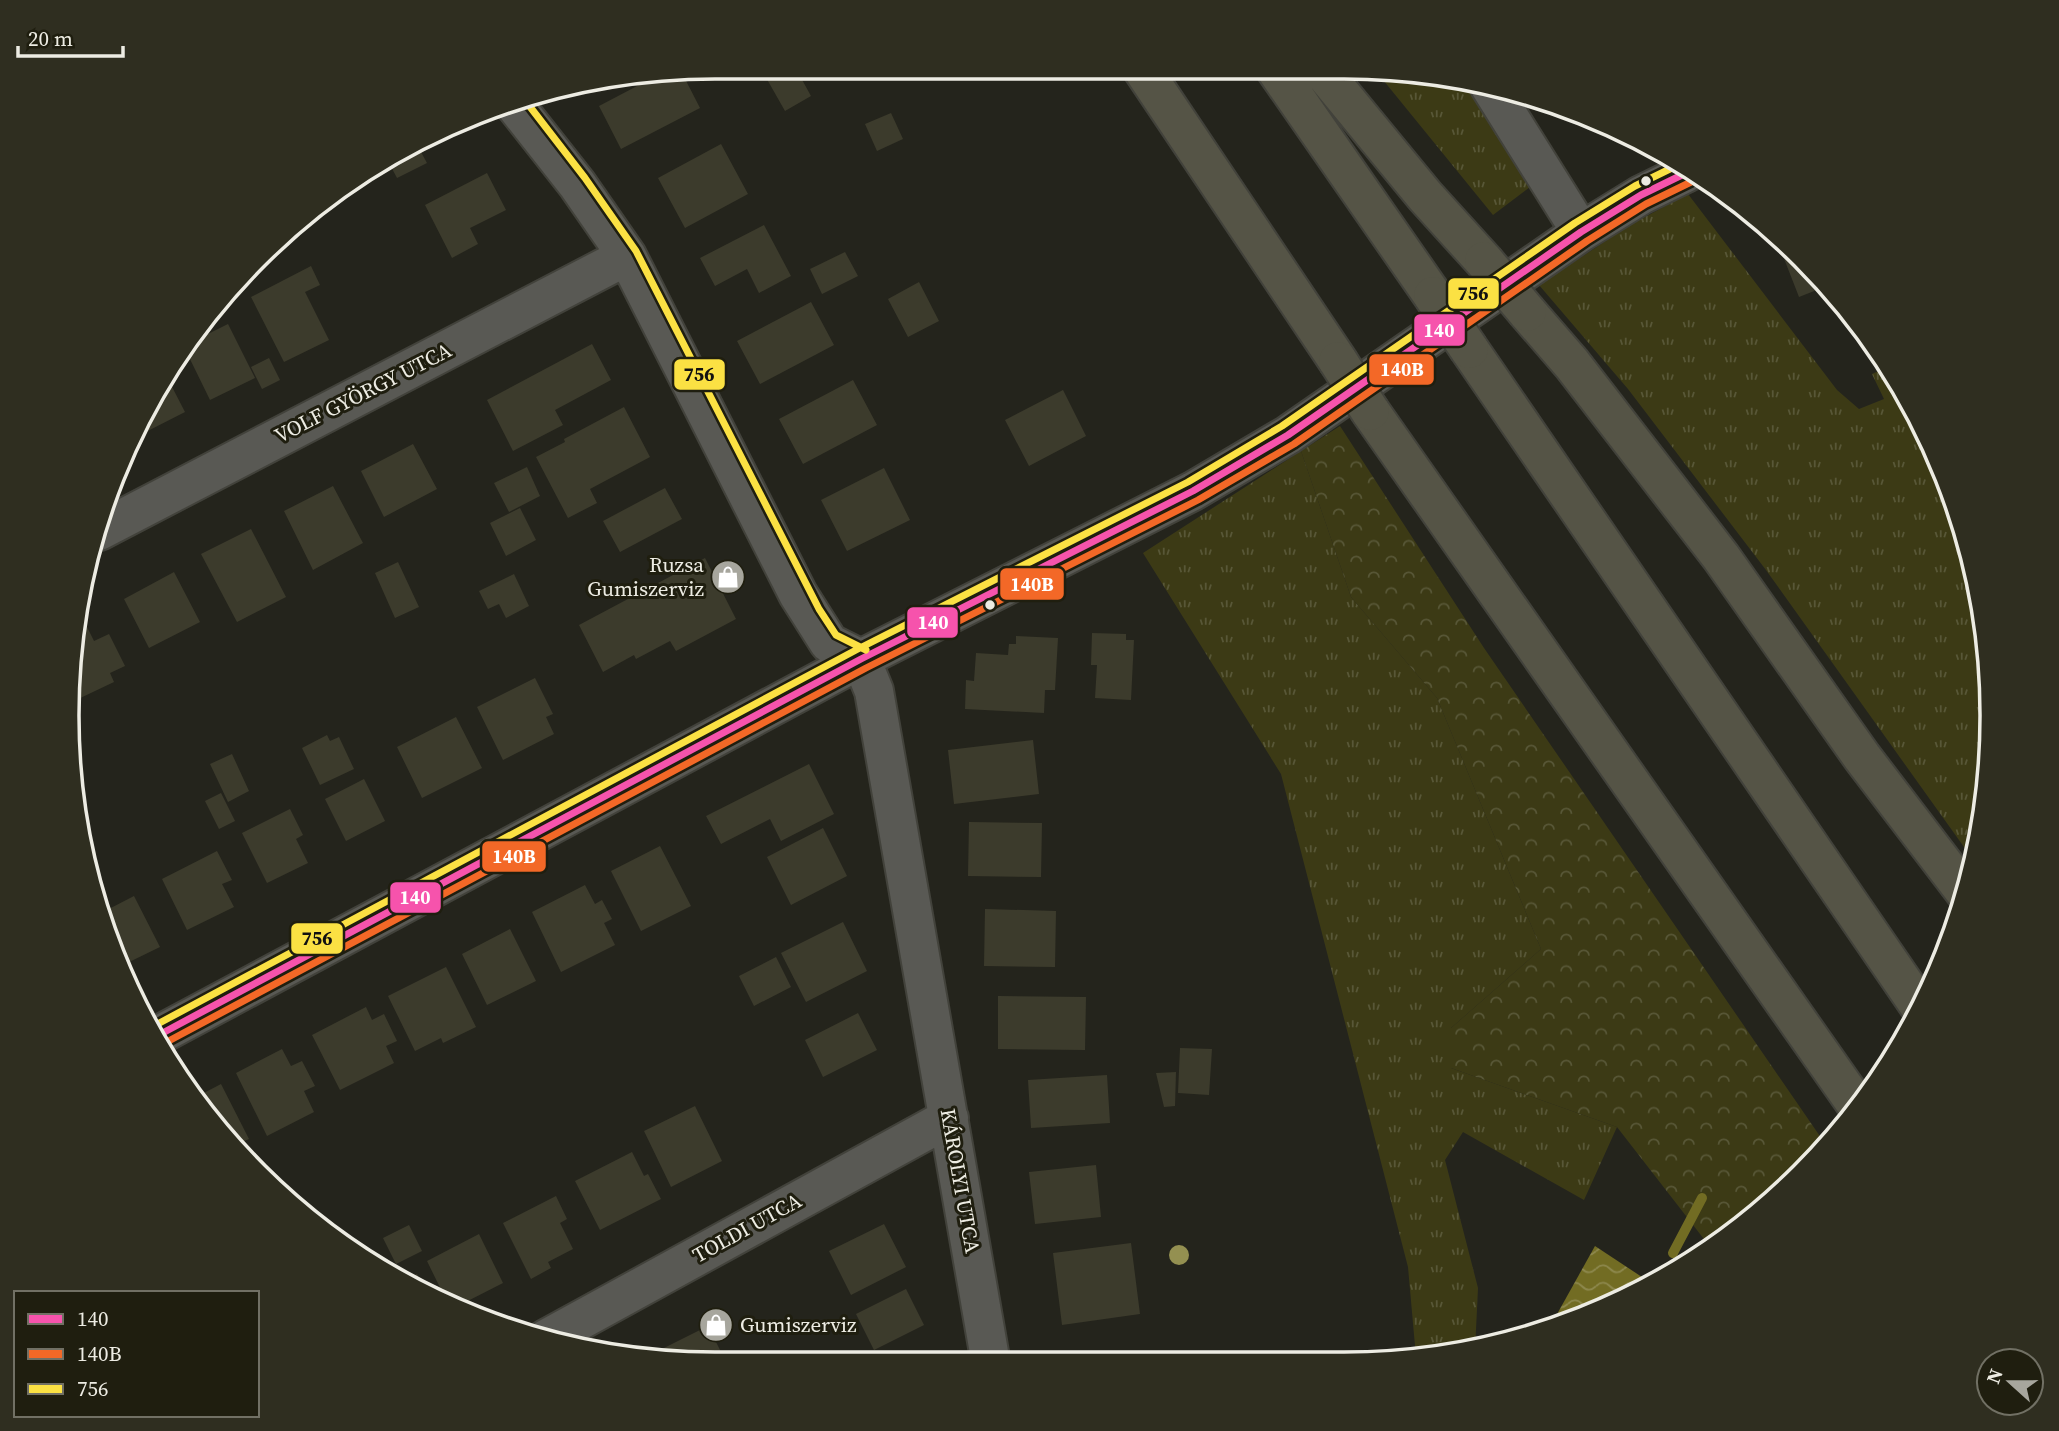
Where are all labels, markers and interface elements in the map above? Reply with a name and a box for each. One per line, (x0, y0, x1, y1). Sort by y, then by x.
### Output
scale bar (18, 14, 122, 58)
text: 20 m (28, 24, 73, 53)
unlabelled marker (1639, 174, 1653, 188)
line badge: 756 (1447, 277, 1500, 310)
text: 756 (1458, 280, 1488, 306)
line badge: 140 (1413, 313, 1466, 347)
text: 140 (1424, 317, 1454, 343)
street label: VOLF GYÖRGY UTCA (269, 335, 456, 450)
line badge: 140B (1368, 353, 1435, 386)
text: 140B (1380, 356, 1424, 382)
line badge: 756 (673, 358, 726, 391)
text: 756 (684, 361, 714, 387)
place label: Ruzsa Gumiszerviz (587, 550, 704, 603)
shop icon: Ruzsa Gumiszerviz (709, 558, 747, 596)
line badge: 140B (999, 567, 1065, 601)
text: 140B (1010, 571, 1054, 597)
unlabelled marker (983, 598, 997, 612)
line badge: 140 (906, 606, 959, 639)
text: 140 (918, 609, 948, 635)
line badge: 140B (481, 840, 547, 873)
text: 140B (492, 843, 536, 869)
line badge: 140 (389, 881, 442, 914)
text: 140 (400, 884, 430, 910)
line badge: 756 (290, 922, 344, 955)
text: 756 (302, 925, 332, 951)
street label: KÁROLYI UTCA (933, 1106, 988, 1256)
street label: TOLDI UTCA (687, 1186, 807, 1269)
legend (14, 1291, 259, 1417)
text: 140 (77, 1304, 109, 1333)
shop icon: Gumiszerviz (697, 1306, 735, 1344)
place label: Gumiszerviz (740, 1310, 857, 1339)
text: 140B (77, 1339, 122, 1368)
north arrow (1975, 1347, 2045, 1417)
text: N (1980, 1365, 2009, 1387)
text: 756 (77, 1374, 109, 1403)

